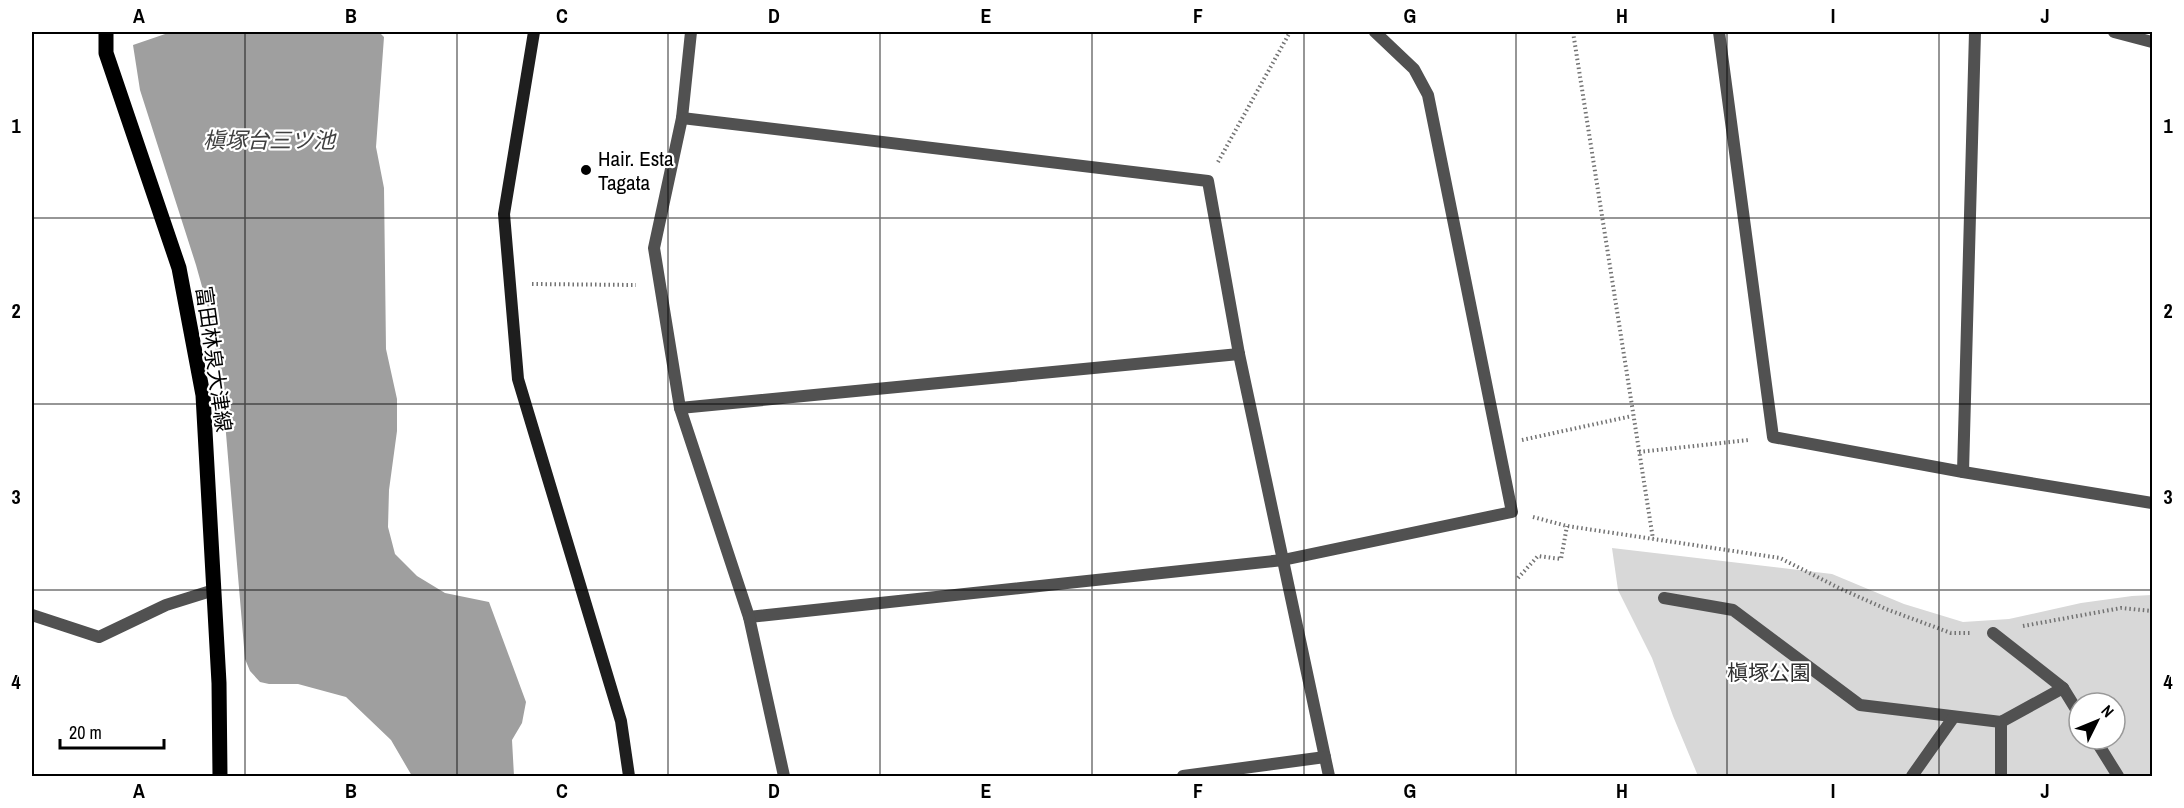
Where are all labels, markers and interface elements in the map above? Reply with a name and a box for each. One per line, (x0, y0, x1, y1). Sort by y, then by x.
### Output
text: A (133, 2, 145, 29)
text: B (345, 2, 357, 29)
text: C (556, 2, 568, 29)
text: D (768, 2, 780, 29)
text: E (981, 2, 992, 29)
text: F (1193, 2, 1203, 29)
text: G (1404, 2, 1416, 29)
text: H (1616, 2, 1628, 29)
text: I (1831, 2, 1835, 29)
text: J (2040, 2, 2050, 29)
text: 1 (11, 112, 21, 139)
text: 1 (2163, 112, 2173, 139)
water label: 槇塚台三ツ池 (203, 125, 337, 155)
place label: Hair. Esta Tagata (598, 144, 674, 197)
marker: Hair. Esta Tagata (579, 163, 593, 177)
street label: 富田林泉大津線 (189, 284, 239, 434)
text: 2 (11, 297, 21, 324)
text: 2 (2163, 297, 2173, 324)
text: 3 (11, 483, 21, 510)
text: 3 (2163, 483, 2173, 510)
park label: 槇塚公園 (1727, 658, 1811, 687)
text: 4 (11, 668, 21, 695)
text: 4 (2163, 668, 2173, 695)
north arrow (2067, 691, 2127, 751)
text: N (2097, 700, 2119, 722)
scale bar (60, 712, 164, 750)
text: 20 m (69, 720, 102, 745)
text: A (133, 777, 145, 804)
text: B (345, 777, 357, 804)
text: C (556, 777, 568, 804)
text: D (768, 777, 780, 804)
text: E (981, 777, 992, 804)
text: F (1193, 777, 1203, 804)
text: G (1404, 777, 1416, 804)
text: H (1616, 777, 1628, 804)
text: I (1831, 777, 1835, 804)
text: J (2040, 777, 2050, 804)

